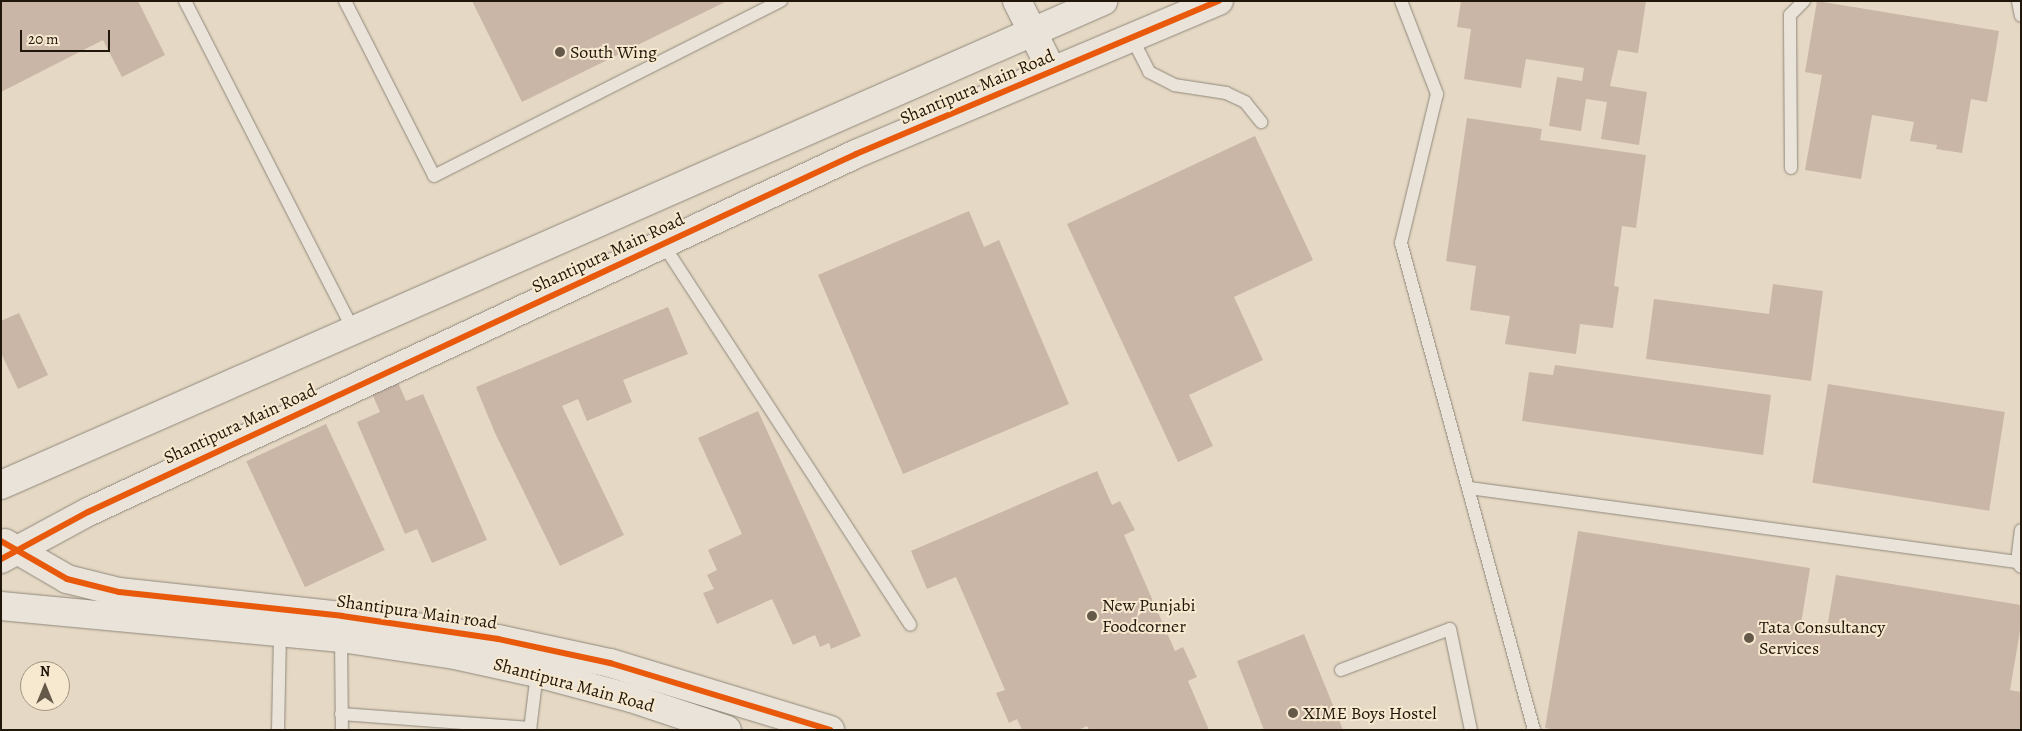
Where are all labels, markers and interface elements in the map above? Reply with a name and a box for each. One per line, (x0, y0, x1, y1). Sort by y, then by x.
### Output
scale bar (22, 20, 112, 52)
text: 20 m (28, 29, 59, 49)
place label: South Wing (570, 41, 657, 63)
street label: Shantipura Main Road (897, 45, 1057, 129)
marker: South Wing (554, 46, 566, 58)
street label: Shantipura Main Road (528, 208, 688, 298)
street label: Shantipura Main Road (160, 379, 320, 469)
street label: Shantipura Main road (335, 590, 499, 634)
place label: New Punjabi Foodcorner (1102, 595, 1196, 638)
marker: New Punjabi Foodcorner (1086, 610, 1098, 622)
place label: Tata Consultancy Services (1759, 617, 1885, 660)
marker: Tata Consultancy Services (1743, 632, 1755, 644)
street label: Shantipura Main Road (491, 653, 657, 717)
north arrow (20, 661, 70, 711)
text: N (40, 662, 50, 681)
place label: XIME Boys Hostel (1303, 702, 1437, 724)
marker: XIME Boys Hostel (1287, 707, 1299, 719)

